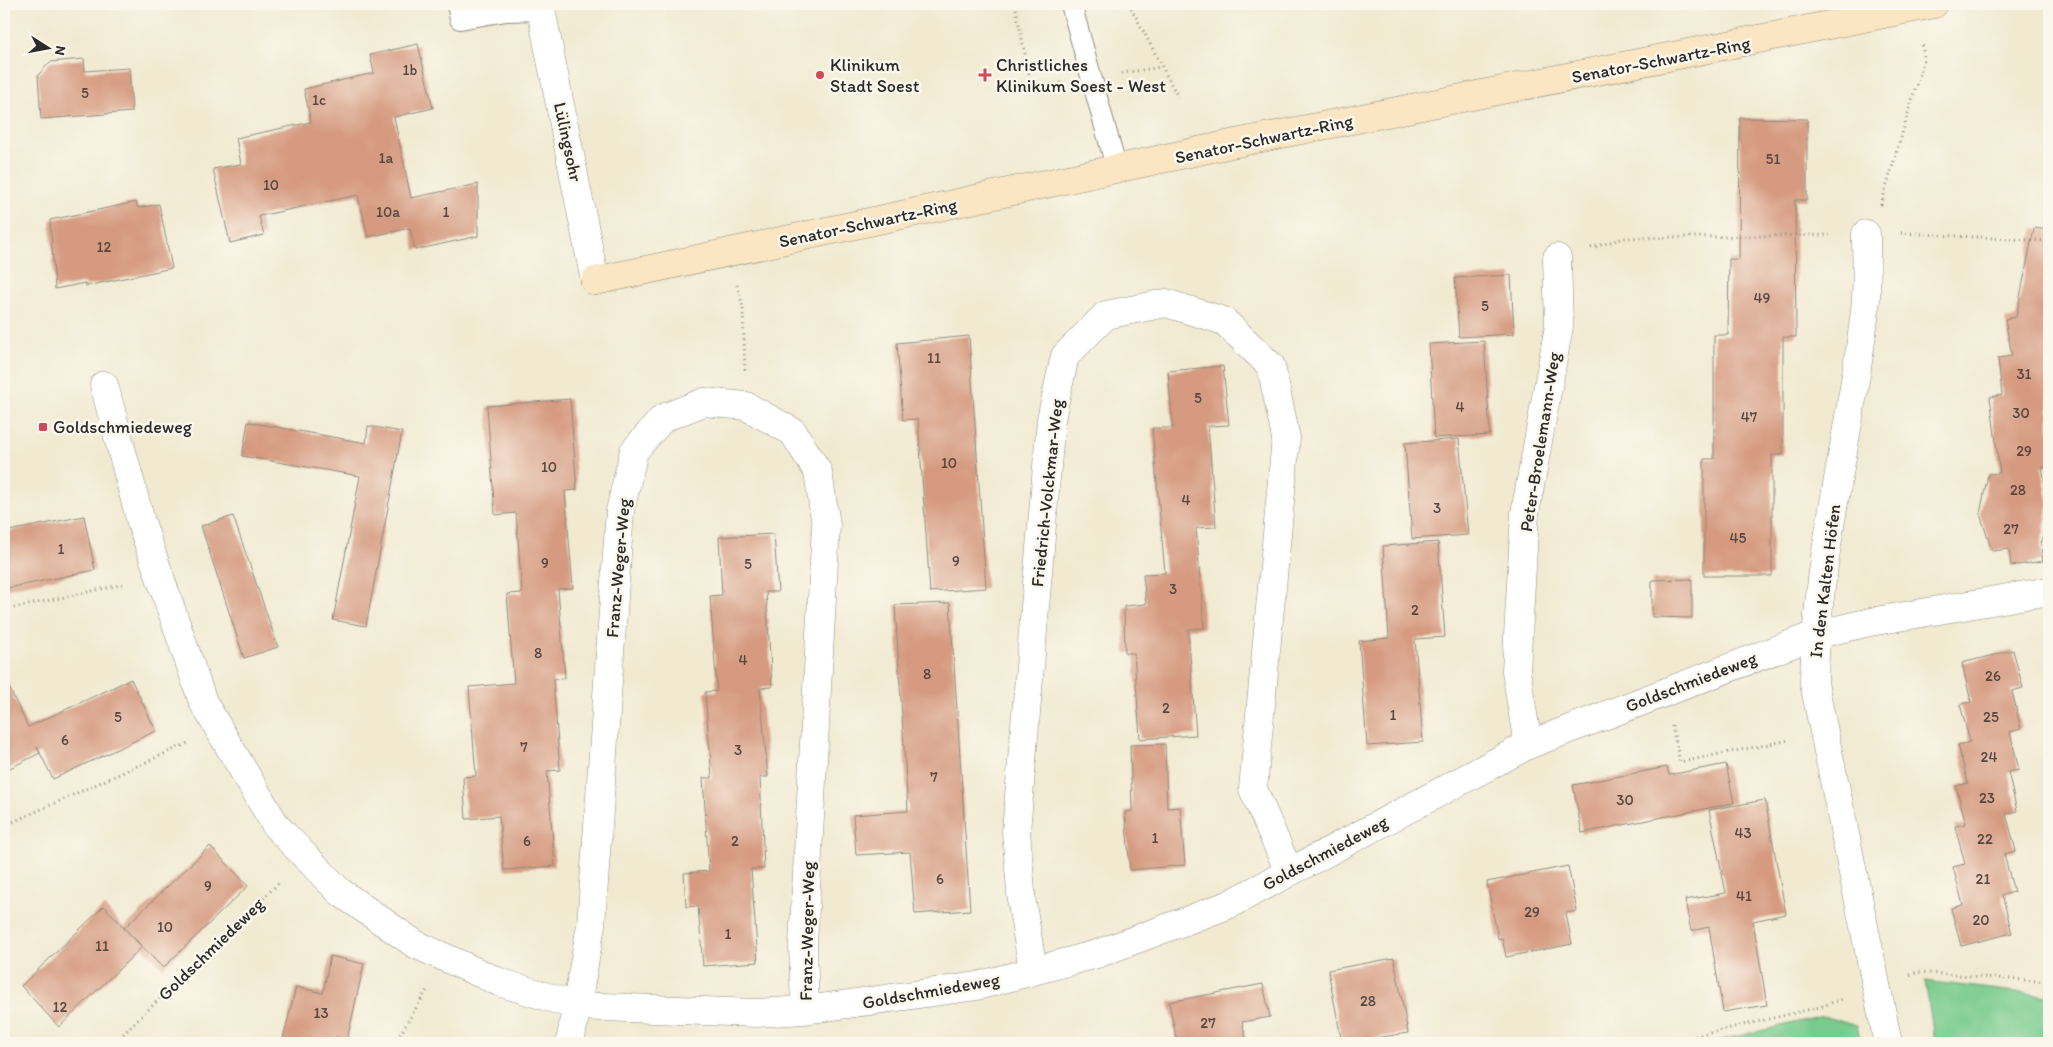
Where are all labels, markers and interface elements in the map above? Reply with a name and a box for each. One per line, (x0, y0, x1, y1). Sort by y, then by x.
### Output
north arrow (22, 22, 72, 72)
street label: Senator-Schwartz-Ring (1570, 32, 1753, 88)
text: N (51, 44, 70, 57)
place label: Klinikum Stadt Soest (830, 54, 920, 97)
place label: Christliches Klinikum Soest - West (996, 54, 1166, 97)
house number: 1b (403, 61, 418, 79)
marker: Christliches Klinikum Soest - West (978, 68, 992, 82)
marker: Klinikum Stadt Soest (814, 69, 826, 81)
house number: 5 (81, 84, 89, 102)
house number: 1c (312, 91, 326, 109)
street label: Lülingsohr (549, 100, 587, 185)
street label: Senator-Schwartz-Ring (1173, 109, 1356, 169)
house number: 1a (379, 149, 394, 167)
house number: 51 (1766, 150, 1780, 168)
house number: 10 (263, 176, 279, 194)
street label: Senator-Schwartz-Ring (777, 193, 960, 253)
house number: 10a (376, 203, 400, 221)
house number: 1 (443, 203, 450, 221)
house number: 12 (97, 238, 112, 256)
house number: 49 (1754, 289, 1771, 307)
house number: 5 (1481, 297, 1489, 315)
house number: 11 (927, 349, 941, 367)
street label: Peter-Broelemann-Weg (1515, 350, 1565, 533)
house number: 31 (2016, 365, 2032, 383)
house number: 5 (1194, 389, 1202, 407)
street label: Friedrich-Volckmar-Weg (1026, 397, 1068, 588)
house number: 4 (1455, 398, 1465, 416)
house number: 30 (2012, 404, 2030, 422)
house number: 47 (1741, 408, 1758, 426)
place label: Goldschmiedeweg (53, 416, 193, 438)
marker: Goldschmiedeweg (37, 421, 49, 433)
house number: 29 (2016, 442, 2032, 460)
house number: 10 (941, 454, 957, 472)
house number: 10 (541, 458, 557, 476)
house number: 28 (2010, 481, 2026, 499)
house number: 4 (1181, 491, 1191, 509)
street label: Franz-Weger-Weg (601, 497, 635, 639)
house number: 3 (1433, 499, 1441, 517)
street label: In den Kalten Höfen (1805, 503, 1845, 659)
house number: 27 (2003, 520, 2019, 538)
house number: 45 (1730, 529, 1747, 547)
house number: 1 (58, 540, 65, 558)
house number: 9 (952, 552, 960, 570)
house number: 9 (541, 554, 549, 572)
house number: 5 (744, 555, 752, 573)
house number: 3 (1169, 580, 1177, 598)
house number: 2 (1411, 601, 1419, 619)
house number: 8 (534, 644, 542, 662)
street label: Goldschmiedeweg (1622, 647, 1761, 717)
house number: 4 (738, 651, 748, 669)
house number: 8 (923, 665, 931, 683)
house number: 26 (1985, 667, 2001, 685)
house number: 2 (1162, 699, 1170, 717)
house number: 1 (1390, 706, 1397, 724)
house number: 5 (114, 708, 122, 726)
house number: 25 (1983, 708, 1999, 726)
house number: 6 (61, 731, 69, 749)
house number: 7 (520, 738, 528, 756)
house number: 3 (734, 741, 742, 759)
house number: 24 (1981, 748, 1997, 766)
house number: 7 (930, 768, 938, 786)
house number: 23 (1979, 789, 1995, 807)
house number: 30 (1616, 791, 1634, 809)
street label: Goldschmiedeweg (1258, 810, 1392, 895)
house number: 43 (1734, 824, 1752, 842)
house number: 1 (1152, 829, 1159, 847)
house number: 22 (1977, 830, 1993, 848)
house number: 6 (523, 832, 531, 850)
house number: 2 (731, 832, 739, 850)
street label: Franz-Weger-Weg (795, 860, 819, 1001)
house number: 6 (936, 870, 944, 888)
house number: 21 (1976, 870, 1990, 888)
house number: 9 (204, 877, 212, 895)
house number: 41 (1736, 887, 1752, 905)
street label: Goldschmiedeweg (153, 892, 269, 1005)
house number: 29 (1524, 903, 1540, 921)
house number: 20 (1972, 911, 1990, 929)
house number: 10 (157, 918, 173, 936)
house number: 1 (725, 925, 732, 943)
house number: 11 (95, 937, 109, 955)
street label: Goldschmiedeweg (861, 968, 1002, 1014)
house number: 28 (1360, 992, 1376, 1010)
house number: 12 (53, 998, 68, 1016)
house number: 13 (313, 1004, 329, 1022)
house number: 27 (1200, 1014, 1216, 1032)

